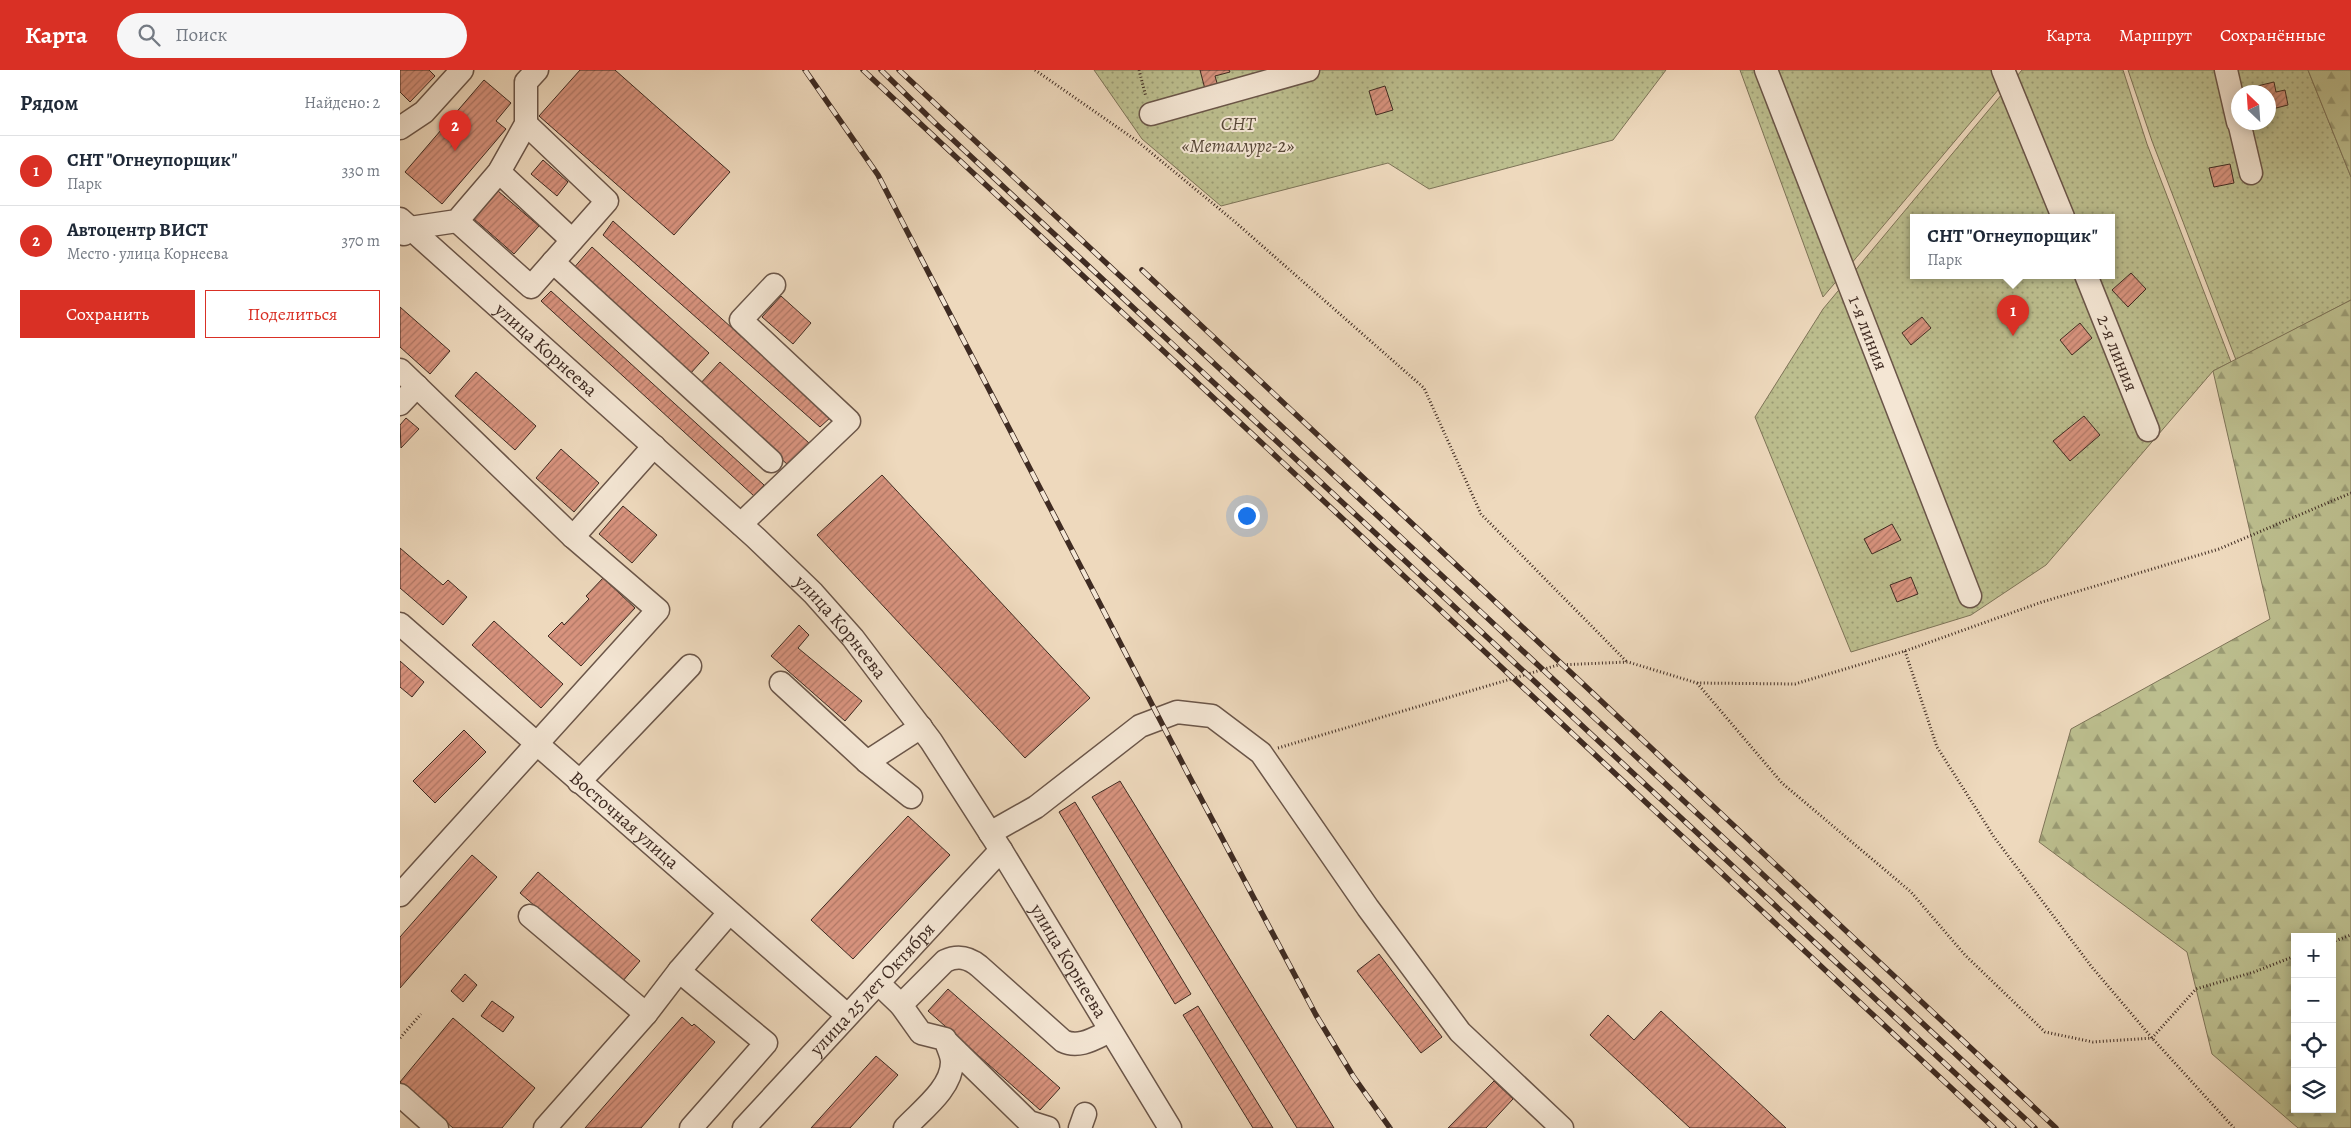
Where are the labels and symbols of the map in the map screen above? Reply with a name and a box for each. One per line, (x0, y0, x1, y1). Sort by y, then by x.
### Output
north arrow (2231, 85, 2276, 130)
pin: 2 (439, 110, 471, 151)
park label: СНТ «Металлург-2» (1182, 111, 1294, 159)
street label: 1-я линия (1842, 292, 1894, 374)
pin: 1 (1997, 295, 2029, 336)
street label: улица Корнеева (488, 296, 603, 403)
street label: 2-я линия (2090, 311, 2144, 395)
your location (1234, 503, 1260, 529)
street label: улица Корнеева (788, 568, 893, 685)
street label: Восточная улица (564, 765, 685, 875)
street label: улица Корнеева (1023, 898, 1113, 1023)
street label: улица 25 лет Октября (803, 917, 941, 1062)

